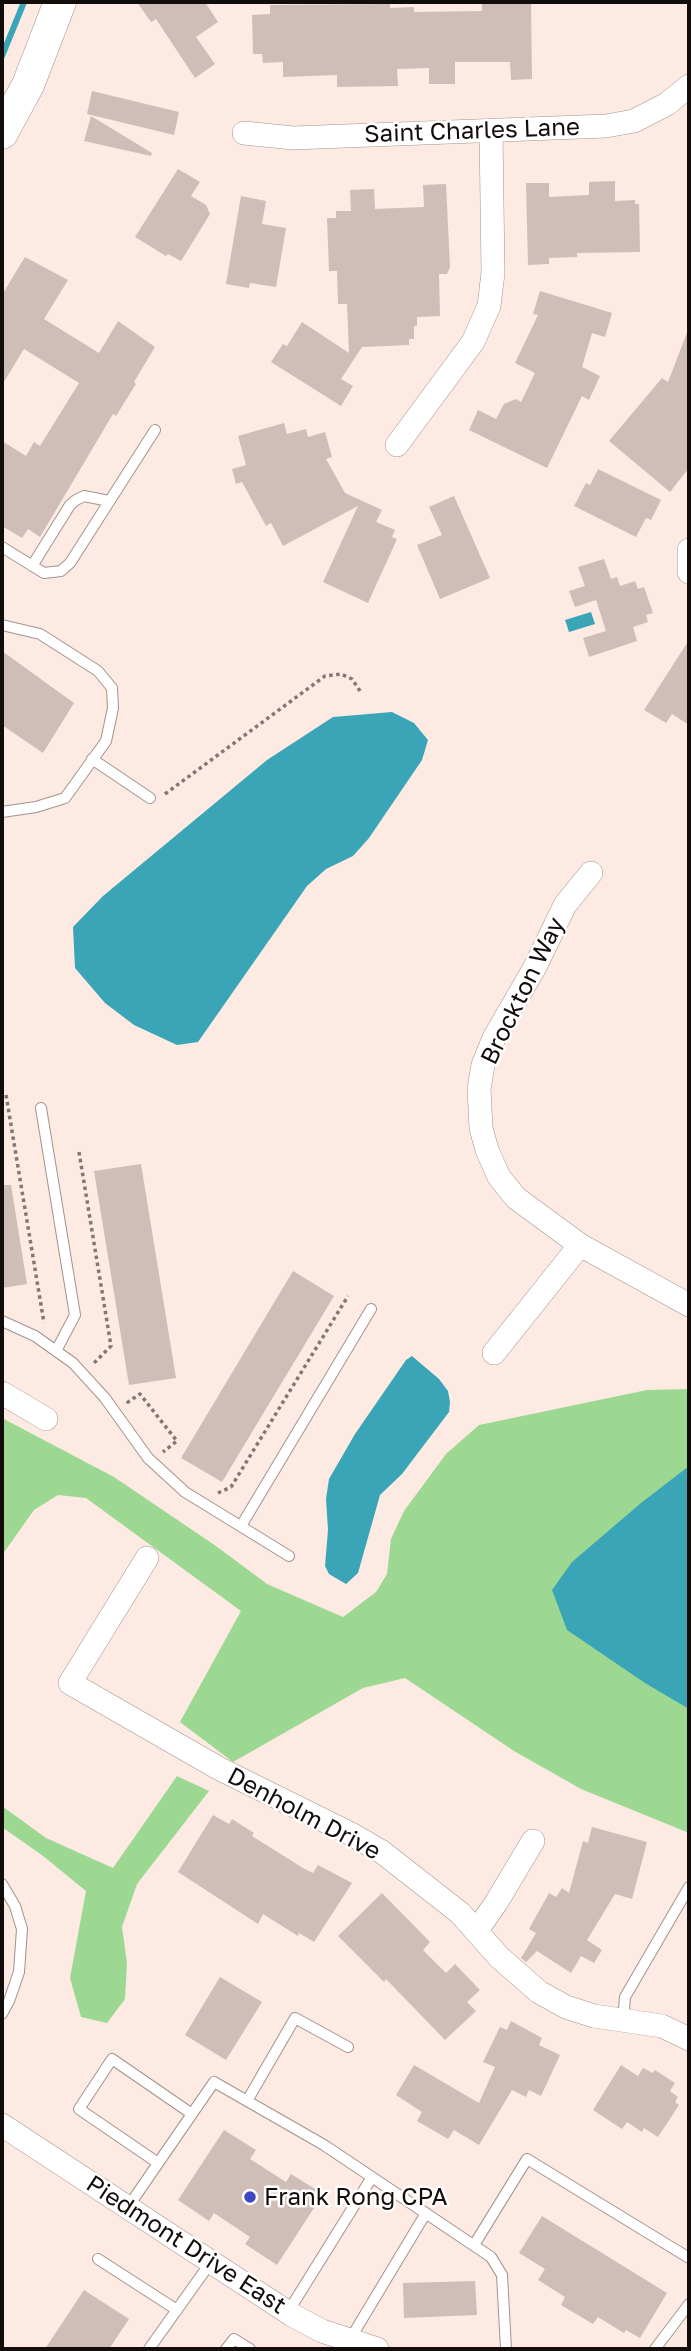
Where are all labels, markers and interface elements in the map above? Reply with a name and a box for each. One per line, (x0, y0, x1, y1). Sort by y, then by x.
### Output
street label: Saint Charles Lane (364, 113, 580, 149)
street label: Brockton Way (475, 913, 571, 1069)
street label: Denholm Drive (223, 1762, 385, 1866)
street label: Piedmont Drive East (81, 2170, 291, 2320)
place label: Frank Rong CPA (264, 2183, 447, 2211)
marker: Frank Rong CPA (242, 2189, 258, 2205)

